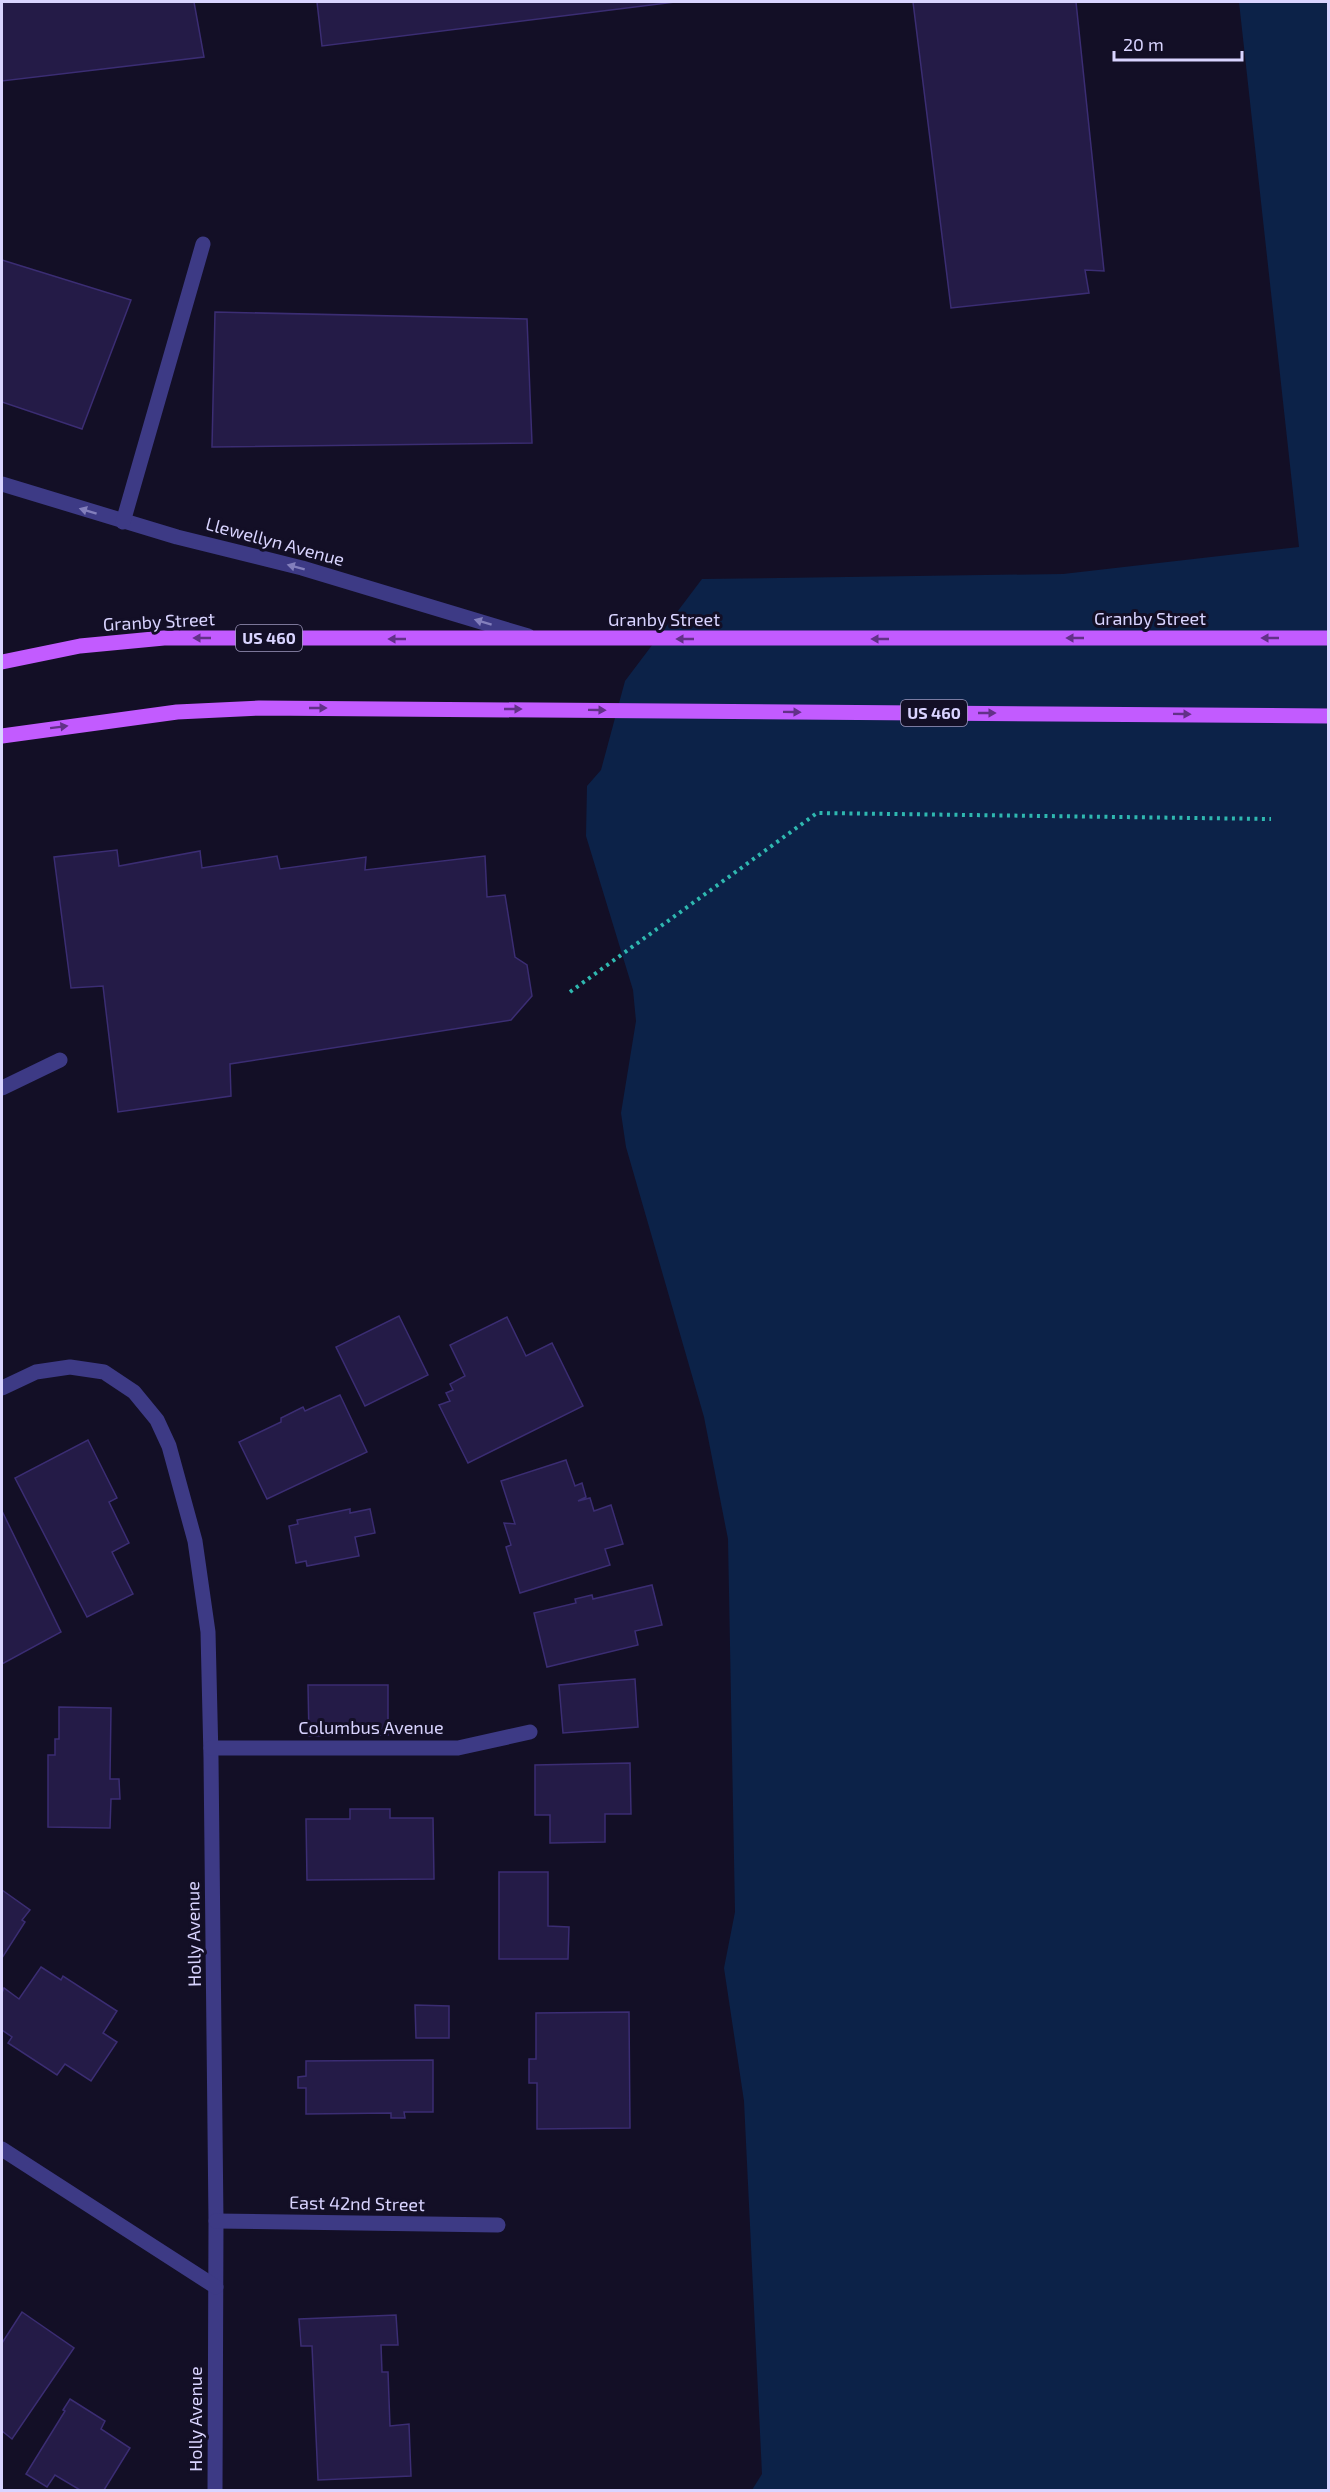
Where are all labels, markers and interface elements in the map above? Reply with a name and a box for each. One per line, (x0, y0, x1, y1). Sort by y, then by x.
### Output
scale bar (1114, 24, 1242, 62)
text: 20 m (1123, 33, 1164, 55)
one-way arrow (79, 506, 97, 515)
street label: Llewellyn Avenue (203, 512, 347, 570)
one-way arrow (287, 561, 306, 571)
street label: Granby Street (102, 607, 216, 635)
street label: Granby Street (1094, 607, 1206, 629)
street label: Granby Street (608, 608, 720, 630)
one-way arrow (474, 617, 492, 626)
road number: US 460 (236, 625, 302, 651)
one-way arrow (192, 633, 211, 643)
one-way arrow (1066, 633, 1085, 643)
one-way arrow (1261, 633, 1280, 643)
one-way arrow (387, 634, 406, 644)
one-way arrow (676, 634, 695, 644)
one-way arrow (871, 634, 890, 644)
road number: US 460 (901, 700, 967, 726)
one-way arrow (308, 703, 327, 713)
one-way arrow (503, 704, 522, 714)
one-way arrow (588, 705, 607, 714)
one-way arrow (783, 707, 802, 717)
one-way arrow (978, 708, 997, 718)
one-way arrow (1173, 710, 1192, 719)
one-way arrow (50, 722, 69, 732)
street label: Columbus Avenue (298, 1716, 444, 1738)
street label: Holly Avenue (181, 1881, 205, 1987)
street label: East 42nd Street (289, 2191, 425, 2215)
street label: Holly Avenue (184, 2366, 206, 2472)

